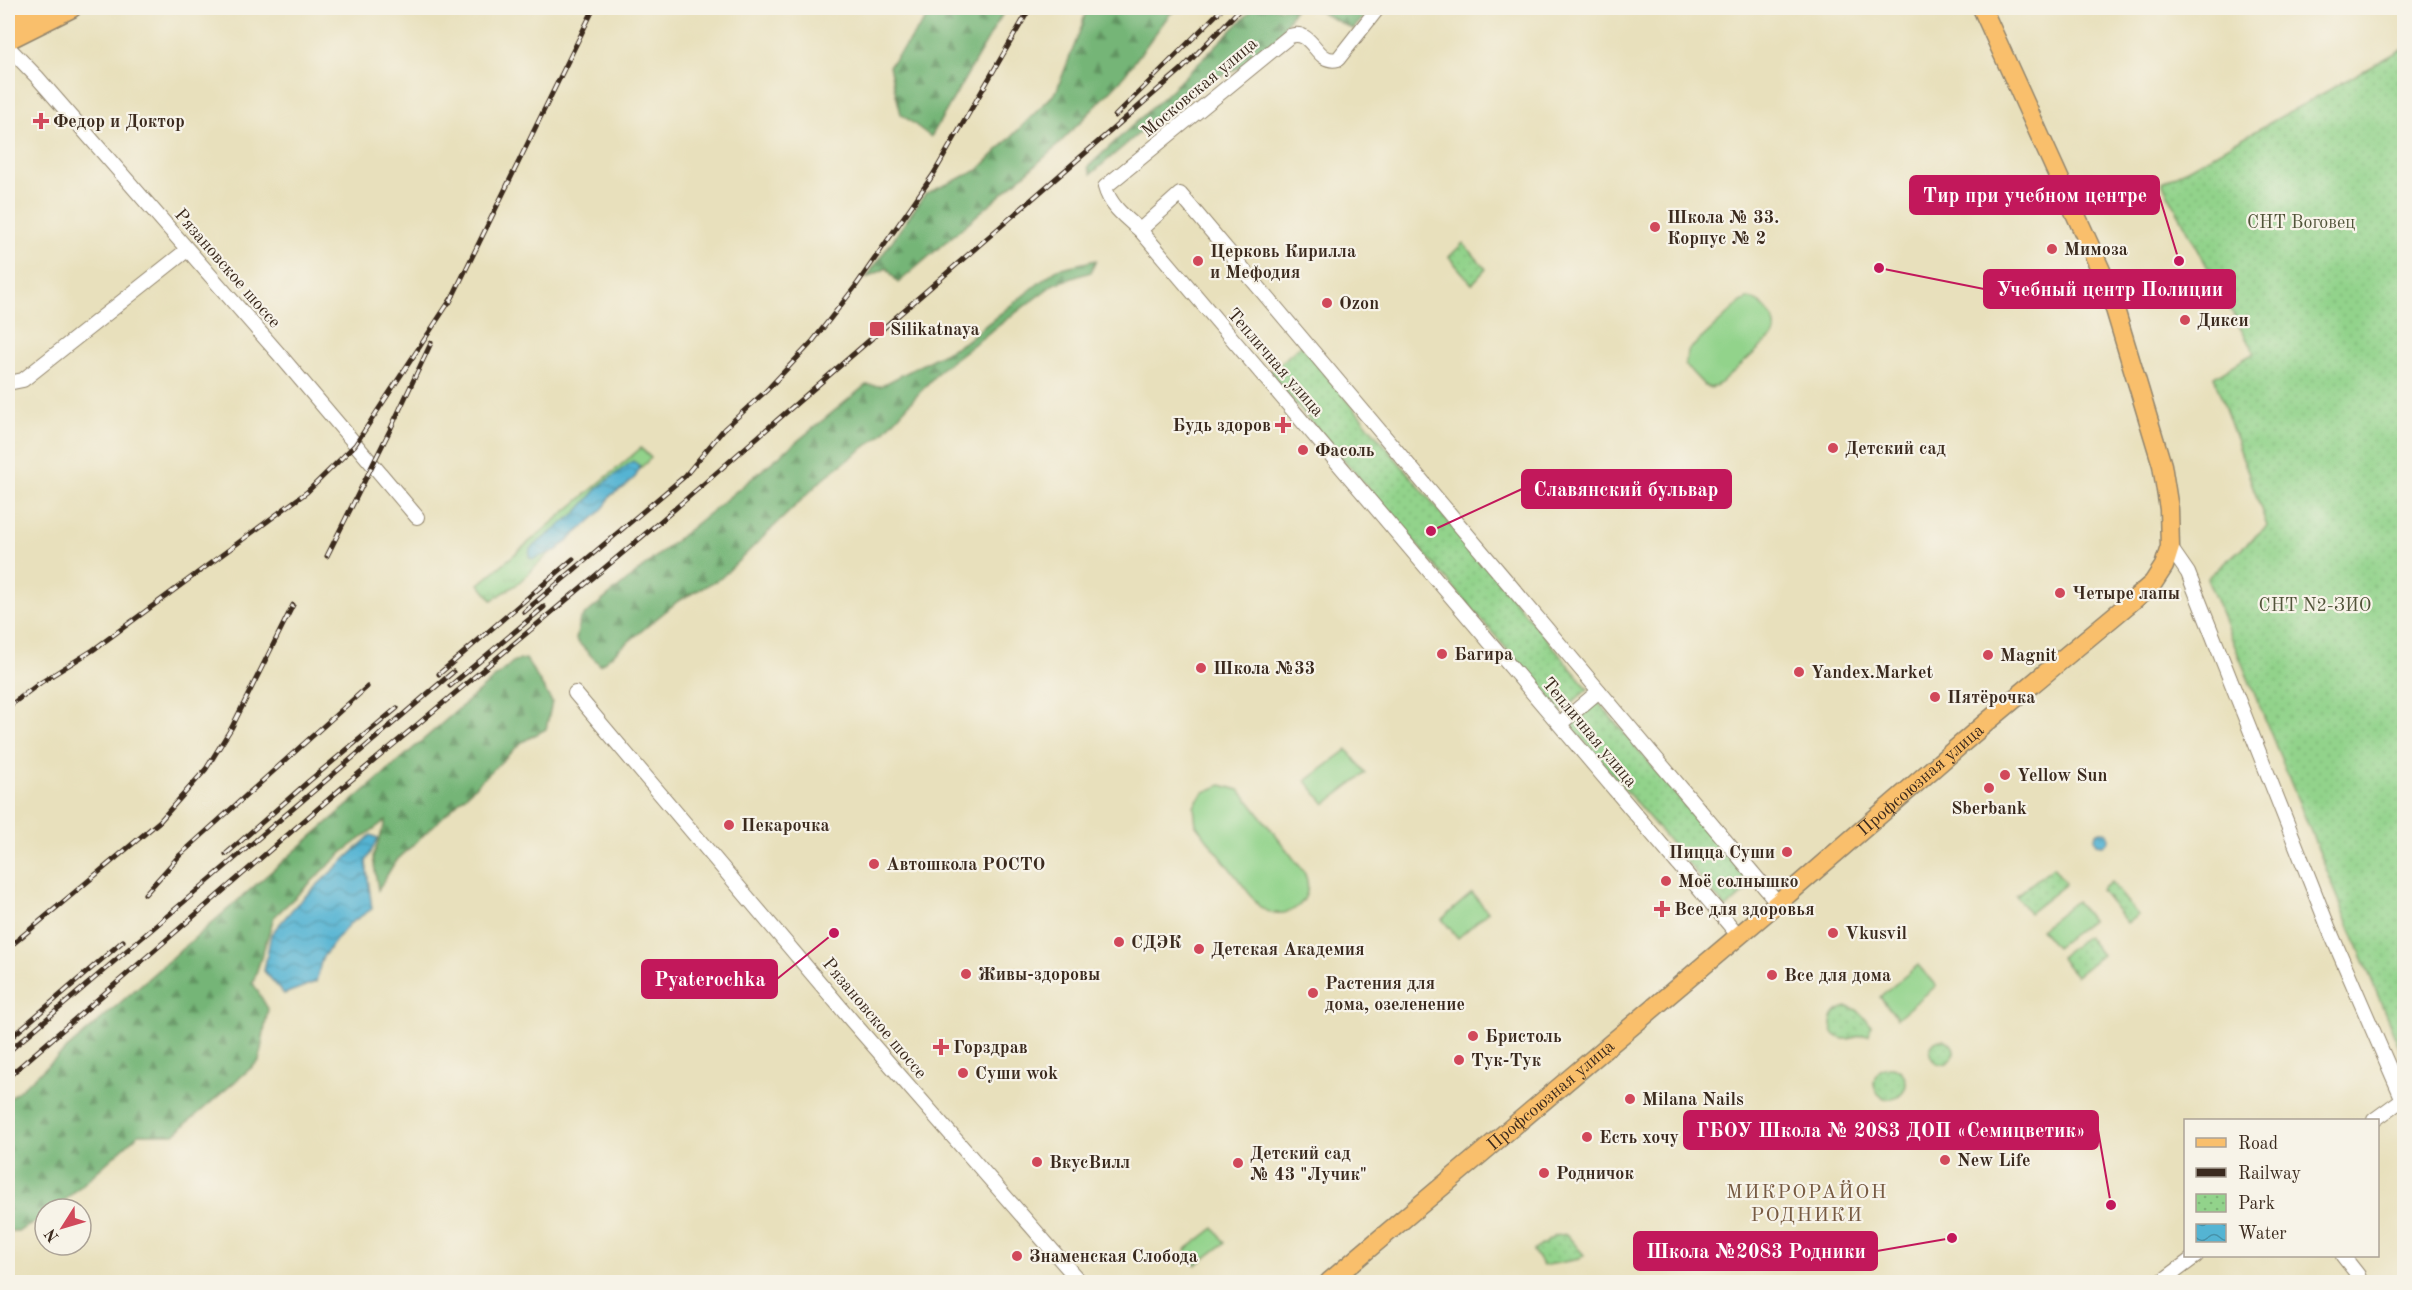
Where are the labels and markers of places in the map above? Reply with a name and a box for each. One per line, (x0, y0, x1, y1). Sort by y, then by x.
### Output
place label: Федор и Доктор (53, 113, 185, 131)
marker: Федор и Доктор (34, 114, 48, 128)
callout: Тир при учебном центре (1910, 176, 2159, 214)
place label: Школа № 33. Корпус № 2 (1667, 209, 1779, 248)
marker: Школа № 33. Корпус № 2 (1648, 220, 1662, 234)
place label: Мимоза (2064, 241, 2128, 259)
marker: Мимоза (2045, 242, 2059, 256)
place label: Церковь Кирилла и Мефодия (1210, 243, 1356, 283)
marker: Церковь Кирилла и Мефодия (1191, 254, 1205, 268)
callout: Учебный центр Полиции (1984, 270, 2235, 308)
place label: Ozon (1339, 295, 1379, 313)
marker: Ozon (1320, 296, 1334, 310)
place label: Дикси (2197, 312, 2249, 330)
marker: Дикси (2178, 313, 2192, 327)
marker: Silikatnaya (868, 320, 886, 338)
place label: Silikatnaya (890, 321, 980, 339)
place label: Будь здоров (1172, 417, 1271, 435)
marker: Будь здоров (1276, 418, 1290, 432)
place label: Детский сад (1845, 440, 1946, 458)
marker: Детский сад (1826, 441, 1840, 455)
place label: Фасоль (1315, 442, 1375, 460)
marker: Фасоль (1296, 443, 1310, 457)
callout: Славянский бульвар (1522, 470, 1731, 508)
place label: Четыре лапы (2072, 585, 2180, 603)
marker: Четыре лапы (2053, 586, 2067, 600)
place label: Багира (1454, 646, 1513, 664)
marker: Багира (1435, 647, 1449, 661)
place label: Magnit (2000, 647, 2057, 665)
marker: Magnit (1981, 648, 1995, 662)
place label: Школа №33 (1213, 660, 1315, 678)
marker: Школа №33 (1194, 661, 1208, 675)
place label: Yandex.Market (1811, 664, 1933, 682)
marker: Yandex.Market (1792, 665, 1806, 679)
place label: Пятёрочка (1947, 689, 2035, 707)
marker: Пятёрочка (1928, 690, 1942, 704)
place label: Yellow Sun (2017, 767, 2107, 785)
marker: Yellow Sun (1998, 768, 2012, 782)
marker: Sberbank (1982, 781, 1996, 795)
place label: Sberbank (1951, 800, 2027, 818)
place label: Пекарочка (741, 817, 830, 835)
marker: Пекарочка (722, 818, 736, 832)
place label: Пицца Суши (1669, 844, 1775, 862)
marker: Пицца Суши (1780, 845, 1794, 859)
place label: Автошкола РОСТО (886, 856, 1045, 874)
marker: Автошкола РОСТО (867, 857, 881, 871)
place label: Моё солнышко (1678, 873, 1798, 891)
marker: Моё солнышко (1659, 874, 1673, 888)
place label: Все для здоровья (1674, 901, 1815, 919)
marker: Все для здоровья (1655, 902, 1669, 916)
place label: Vkusvil (1845, 925, 1907, 943)
marker: Vkusvil (1826, 926, 1840, 940)
place label: СДЭК (1131, 934, 1181, 952)
marker: СДЭК (1112, 935, 1126, 949)
place label: Детская Академия (1211, 941, 1365, 959)
marker: Детская Академия (1192, 942, 1206, 956)
callout: Pyaterochka (642, 960, 777, 998)
place label: Живы-здоровы (978, 966, 1100, 984)
marker: Живы-здоровы (959, 967, 973, 981)
place label: Все для дома (1784, 967, 1891, 985)
marker: Все для дома (1765, 968, 1779, 982)
place label: Растения для дома, озеленение (1325, 975, 1465, 1014)
marker: Растения для дома, озеленение (1306, 986, 1320, 1000)
place label: Бристоль (1485, 1028, 1562, 1046)
marker: Бристоль (1466, 1029, 1480, 1043)
place label: Горздрав (953, 1039, 1028, 1057)
marker: Горздрав (934, 1040, 948, 1054)
place label: Тук-Тук (1471, 1052, 1542, 1070)
marker: Тук-Тук (1452, 1053, 1466, 1067)
place label: Суши wok (975, 1065, 1058, 1083)
marker: Суши wok (956, 1066, 970, 1080)
place label: Milana Nails (1642, 1091, 1744, 1109)
marker: Milana Nails (1623, 1092, 1637, 1106)
callout: ГБОУ Школа № 2083 ДОП «Семицветик» (1684, 1111, 2098, 1149)
place label: Есть хочу (1599, 1129, 1679, 1147)
marker: Есть хочу (1580, 1130, 1594, 1144)
place label: Детский сад № 43 "Лучик" (1250, 1145, 1367, 1184)
place label: New Life (1957, 1152, 2030, 1170)
marker: New Life (1938, 1153, 1952, 1167)
place label: ВкусВилл (1049, 1154, 1130, 1172)
marker: ВкусВилл (1030, 1155, 1044, 1169)
marker: Детский сад № 43 "Лучик" (1231, 1156, 1245, 1170)
place label: Родничок (1556, 1165, 1634, 1183)
marker: Родничок (1537, 1166, 1551, 1180)
callout: Школа №2083 Родники (1634, 1232, 1877, 1270)
place label: Знаменская Слобода (1029, 1248, 1198, 1266)
marker: Знаменская Слобода (1010, 1249, 1024, 1263)

